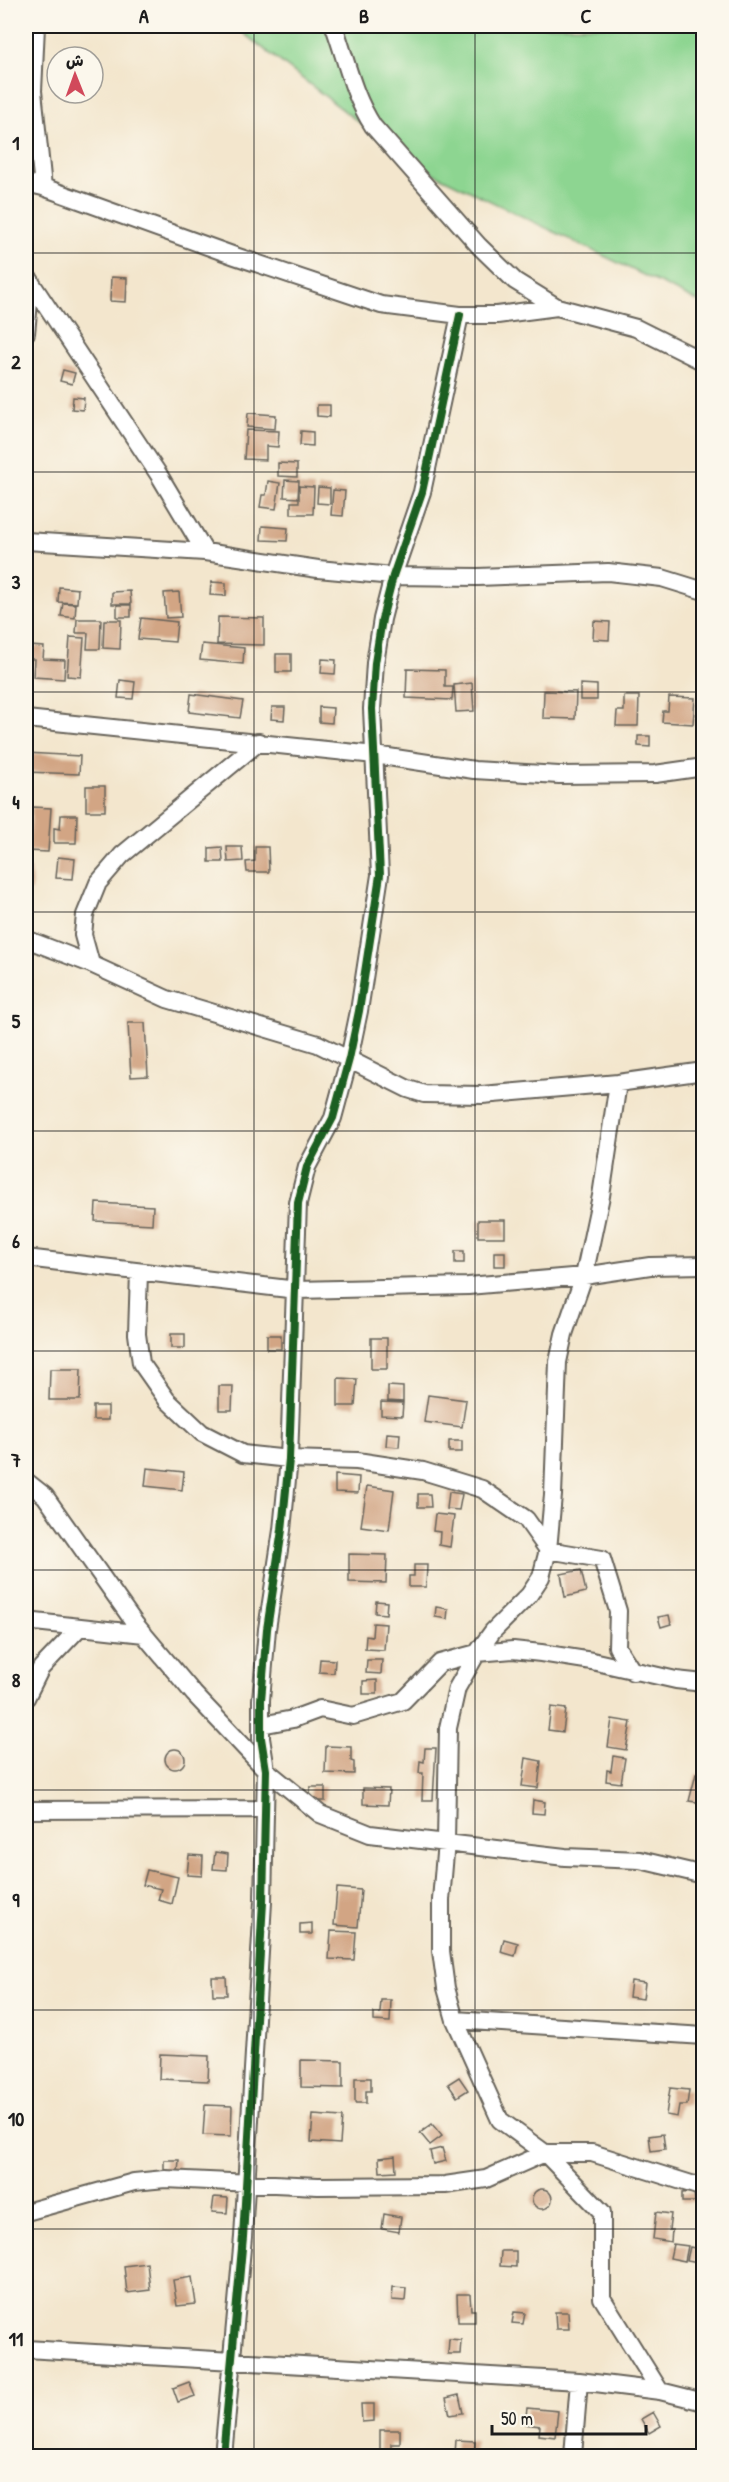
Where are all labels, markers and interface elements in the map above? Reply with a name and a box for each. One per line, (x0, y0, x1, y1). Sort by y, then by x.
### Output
text: A (139, 2, 149, 29)
text: B (359, 2, 369, 29)
text: C (581, 2, 592, 29)
north arrow (45, 45, 105, 105)
text: ش (66, 49, 84, 71)
text: 1 (12, 129, 20, 156)
text: 2 (11, 348, 21, 375)
text: 3 (12, 568, 21, 595)
text: 4 (12, 788, 20, 815)
text: 5 (12, 1007, 21, 1034)
text: 6 (12, 1227, 20, 1254)
text: 7 (10, 1446, 21, 1473)
text: 8 (12, 1666, 21, 1693)
text: 9 (12, 1886, 20, 1913)
text: 10 (8, 2105, 24, 2132)
text: 11 (9, 2325, 23, 2352)
scale bar (492, 2398, 646, 2436)
text: 50 m (501, 2406, 533, 2431)

